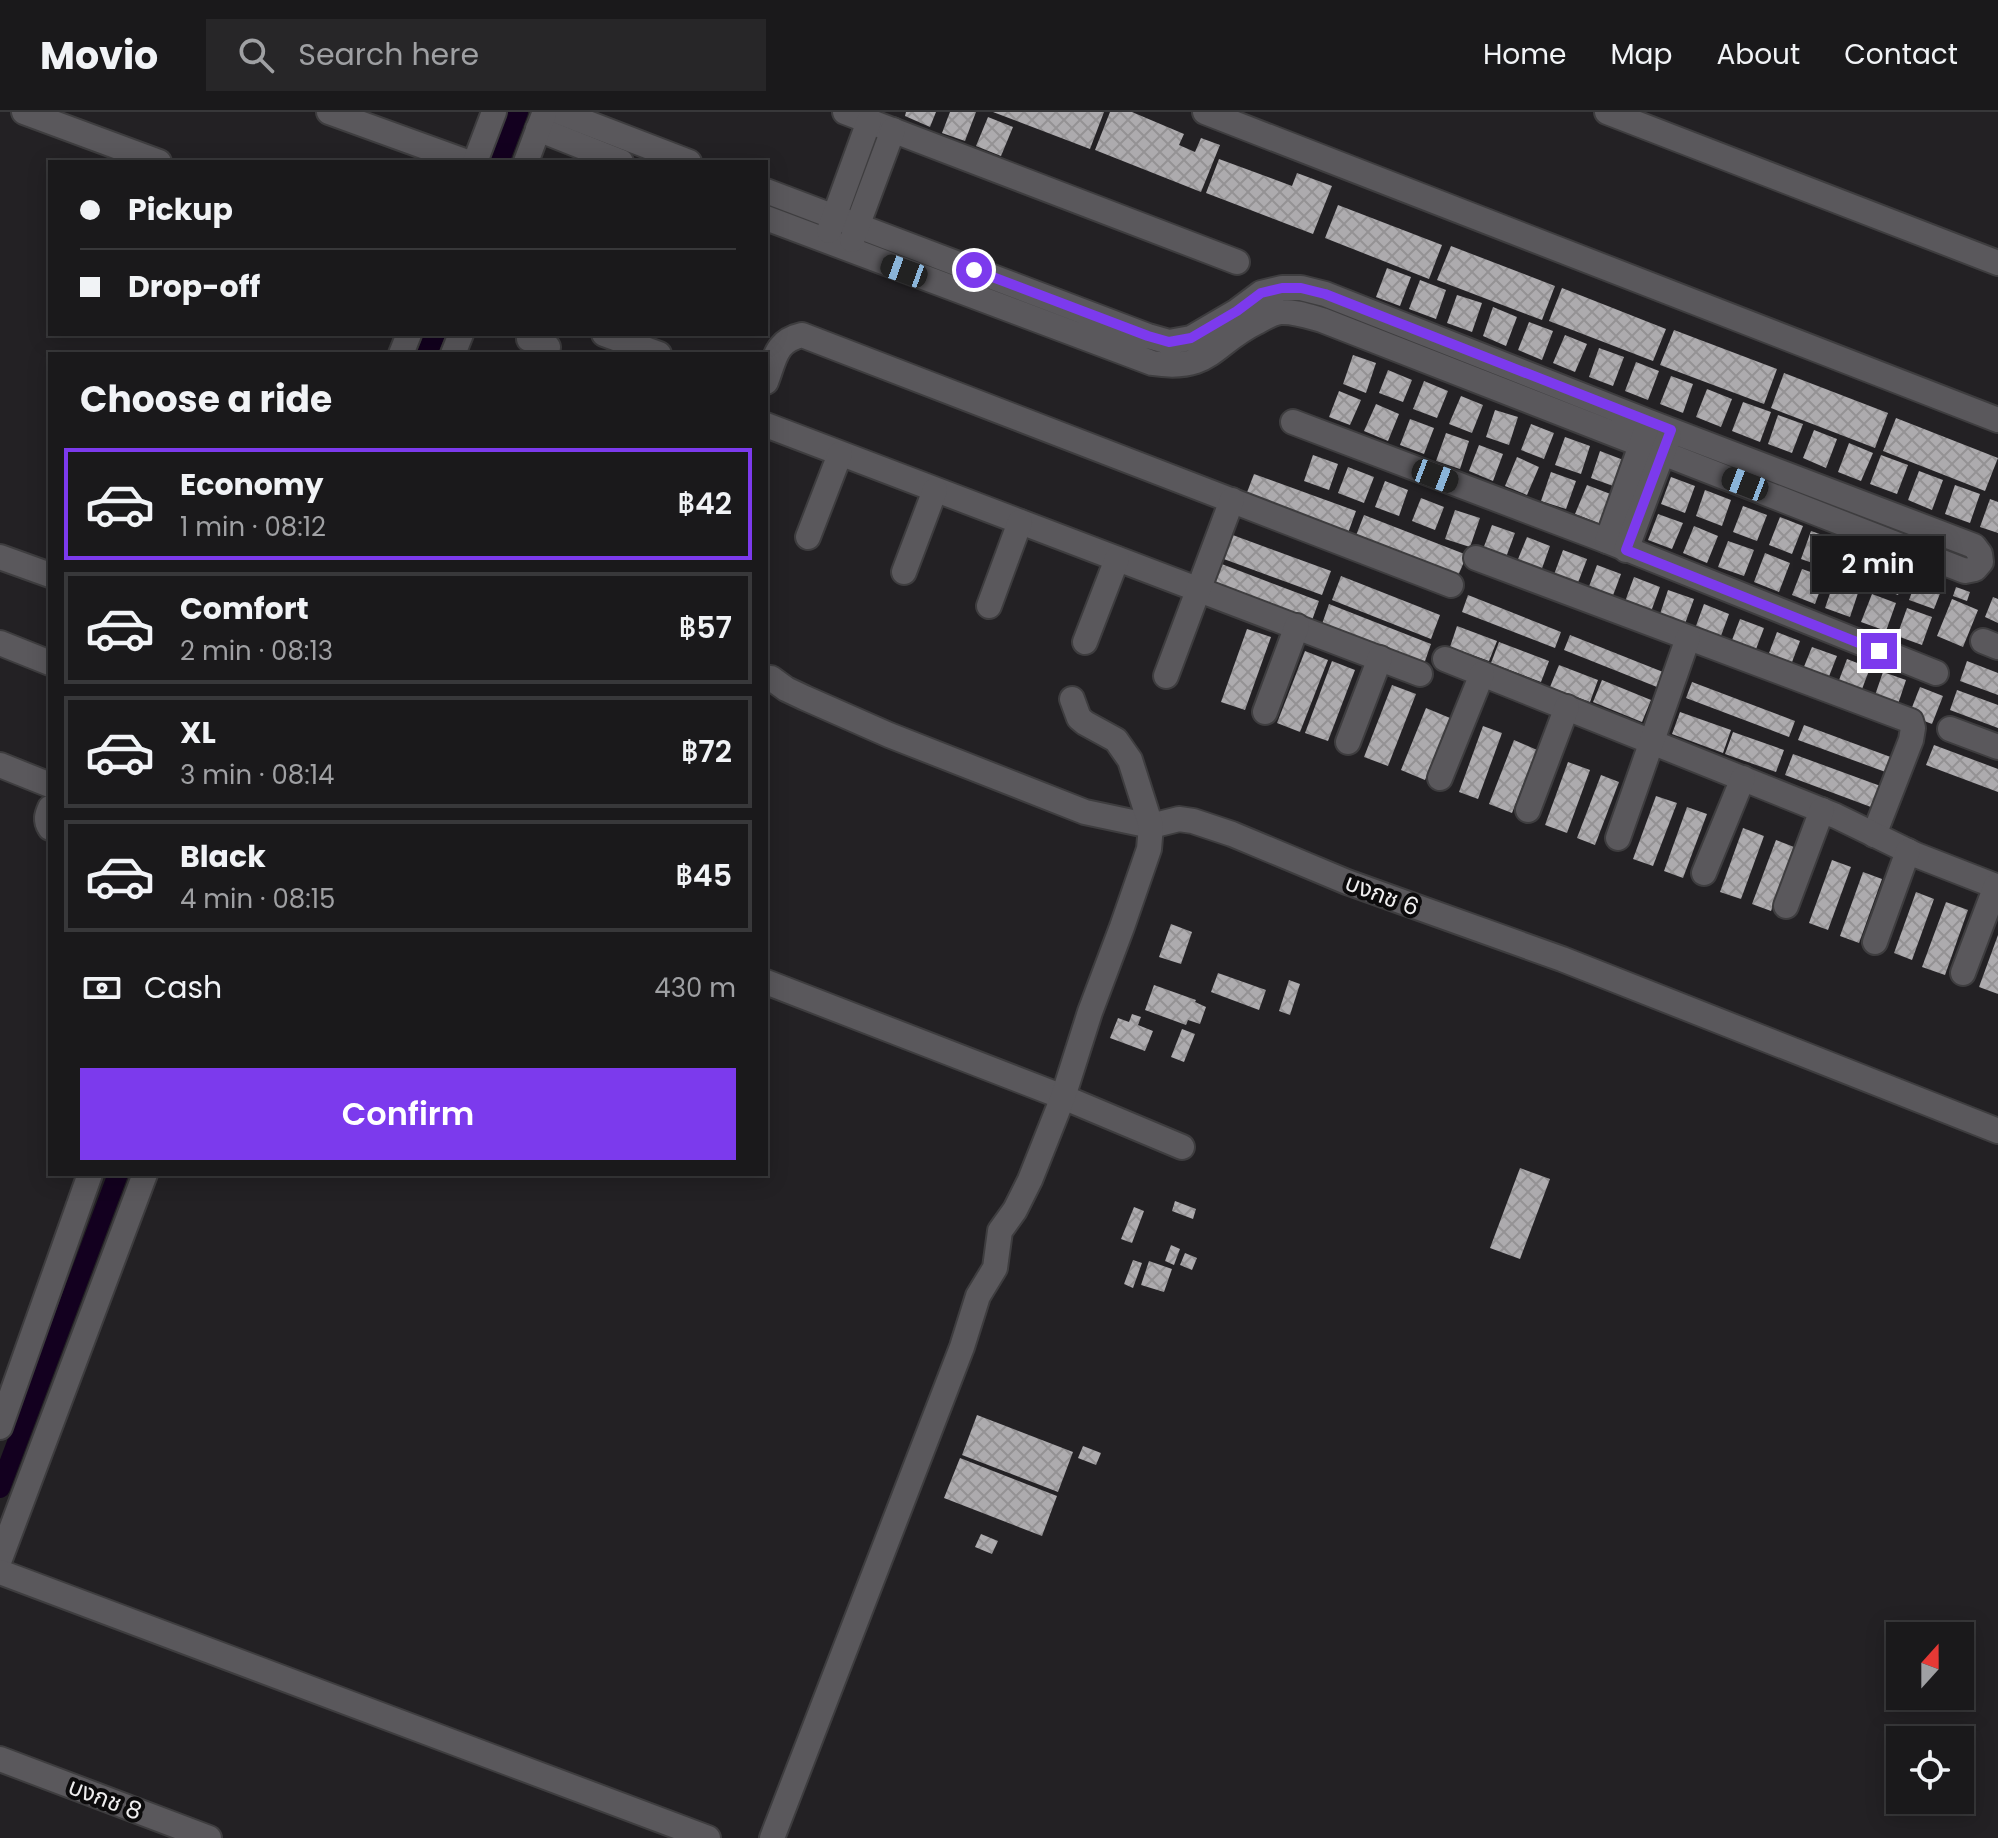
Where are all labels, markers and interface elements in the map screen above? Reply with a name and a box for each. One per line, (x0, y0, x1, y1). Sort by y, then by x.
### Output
search box (206, 19, 766, 91)
text: Movio (40, 29, 158, 82)
icon: search (234, 33, 278, 77)
text: Search here (298, 33, 479, 76)
text: Home (1483, 35, 1566, 74)
text: Map (1610, 35, 1672, 74)
text: About (1716, 35, 1800, 74)
text: Contact (1844, 35, 1958, 74)
text: Pickup (128, 188, 233, 231)
car (877, 252, 931, 290)
route start (956, 252, 992, 288)
text: Drop-off (128, 265, 260, 308)
text: Choose a ride (80, 374, 332, 425)
car (1408, 456, 1462, 496)
text: Economy (180, 463, 324, 506)
car (1718, 464, 1772, 504)
icon: car (84, 468, 156, 540)
text: ฿42 (677, 482, 732, 525)
text: 1 min · 08:12 (180, 509, 326, 545)
callout: 2 min (1813, 535, 1945, 591)
text: 2 min (1842, 546, 1914, 582)
text: Comfort (180, 587, 309, 630)
icon: car (84, 592, 156, 664)
text: ฿57 (679, 606, 732, 649)
text: 2 min · 08:13 (180, 633, 333, 669)
route end (1861, 633, 1897, 669)
text: XL (180, 711, 216, 754)
icon: car (84, 716, 156, 788)
text: ฿72 (681, 730, 732, 773)
text: 3 min · 08:14 (180, 757, 334, 793)
text: Black (180, 835, 266, 878)
icon: car (84, 840, 156, 912)
text: ฿45 (675, 854, 732, 897)
street label: บงกช 6 (1340, 865, 1424, 924)
text: 4 min · 08:15 (180, 881, 335, 917)
icon: cash (80, 966, 124, 1010)
text: Cash (144, 966, 222, 1009)
text: 430 m (654, 970, 736, 1006)
button: Confirm (80, 1068, 736, 1160)
north arrow (1886, 1622, 1974, 1710)
map controls (1886, 1622, 1974, 1814)
button: locate (1886, 1726, 1974, 1814)
street label: บงกช 8 (64, 1769, 147, 1828)

